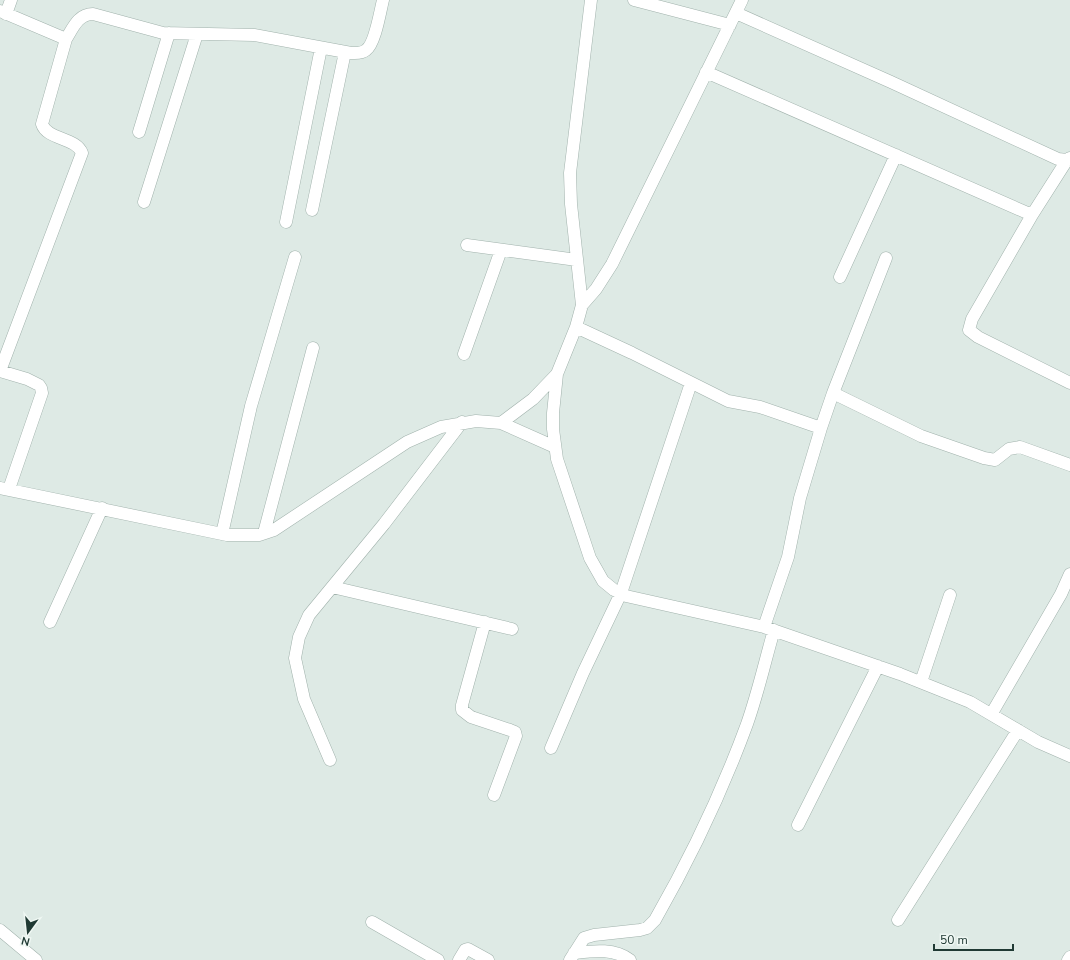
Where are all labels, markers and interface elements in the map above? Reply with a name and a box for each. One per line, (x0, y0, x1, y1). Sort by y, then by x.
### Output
north arrow (8, 912, 48, 952)
scale bar (934, 926, 1013, 952)
text: 50 m (940, 932, 968, 948)
text: N (20, 933, 31, 949)

